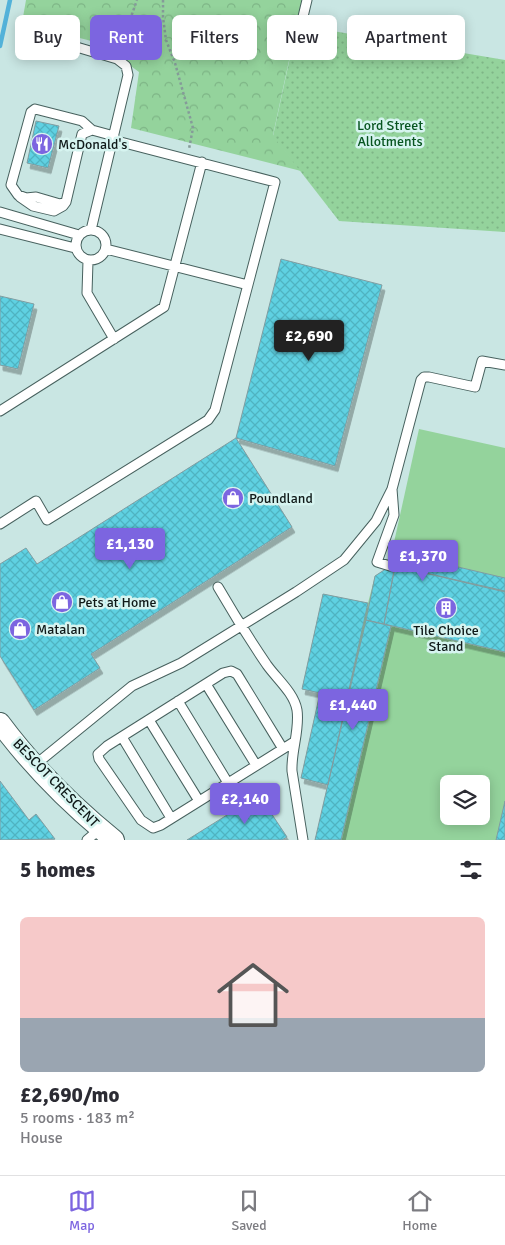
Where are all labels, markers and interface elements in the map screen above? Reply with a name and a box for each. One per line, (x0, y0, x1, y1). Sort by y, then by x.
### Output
chip: Buy (15, 15, 80, 60)
chip: Rent (90, 15, 162, 60)
chip: Filters (172, 15, 257, 60)
chip: New (267, 15, 337, 60)
chip: Apartment (347, 15, 465, 60)
park label: Lord Street Allotments (357, 117, 423, 150)
restaurant icon: McDonald's (30, 132, 54, 156)
place label: McDonald's (58, 136, 127, 153)
pin: £2,690 (268, 320, 350, 362)
text: £2,690 (285, 326, 333, 346)
shop icon: Poundland (221, 486, 245, 510)
place label: Poundland (249, 490, 313, 507)
pin: £1,130 (89, 528, 171, 570)
text: £1,130 (106, 534, 154, 554)
pin: £1,370 (382, 540, 464, 582)
text: £1,370 (399, 546, 447, 566)
shop icon: Pets at Home (50, 590, 74, 614)
place label: Pets at Home (78, 594, 157, 611)
building icon: Tile Choice Stand (434, 596, 458, 620)
shop icon: Matalan (8, 617, 32, 641)
place label: Matalan (36, 621, 85, 638)
place label: Tile Choice Stand (413, 622, 479, 655)
pin: £1,440 (312, 688, 394, 731)
text: £1,440 (329, 695, 377, 715)
street label: BESCOT CRESCENT (9, 735, 103, 831)
map controls (440, 775, 490, 825)
button: layers (440, 775, 490, 825)
pin: £2,140 (204, 782, 286, 825)
text: £2,140 (221, 789, 269, 809)
icon: filters (457, 856, 485, 884)
text: 5 homes (20, 857, 95, 883)
icon: home (208, 950, 298, 1040)
text: £2,690/mo (20, 1082, 119, 1108)
text: 5 rooms · 183 m² (20, 1108, 135, 1128)
text: House (20, 1128, 63, 1148)
tab: Map (68, 1187, 96, 1234)
tab: Saved (231, 1187, 267, 1234)
tab: Home (402, 1187, 437, 1234)

